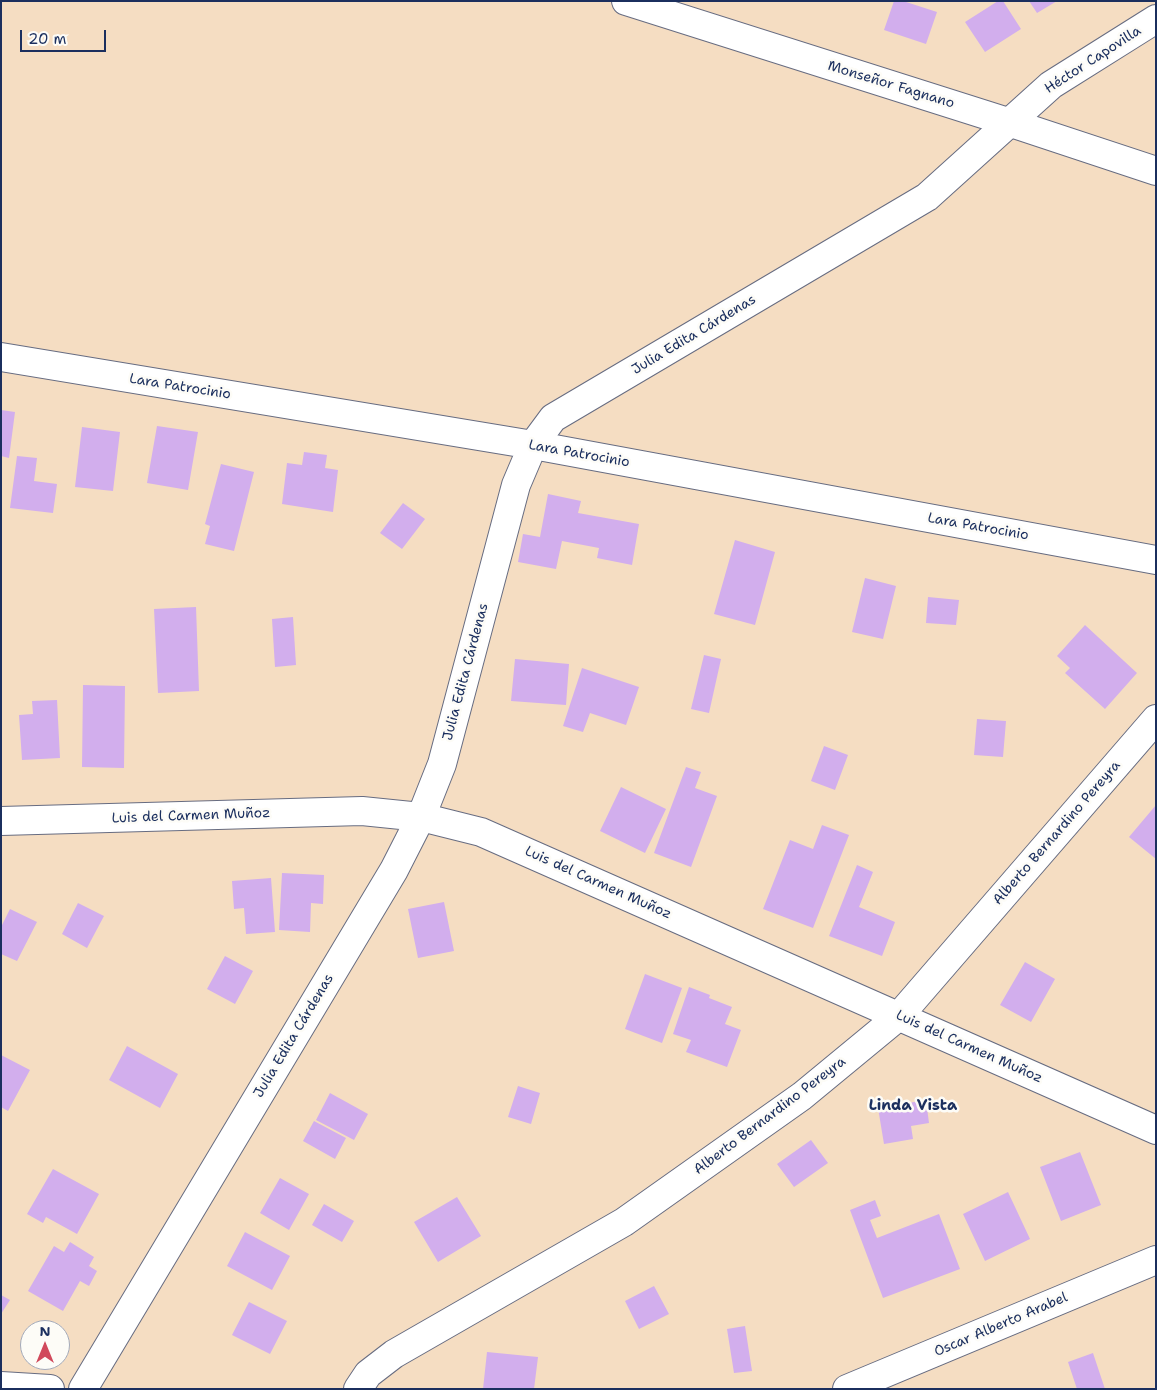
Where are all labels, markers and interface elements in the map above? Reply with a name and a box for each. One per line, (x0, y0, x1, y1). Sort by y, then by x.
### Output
scale bar (22, 20, 109, 52)
street label: Héctor Capovilla (1042, 23, 1144, 97)
text: 20 m (28, 29, 67, 49)
street label: Monseñor Fagnano (826, 58, 956, 112)
street label: Julia Edita Cárdenas (629, 291, 759, 379)
street label: Lara Patrocinio (128, 371, 232, 403)
street label: Lara Patrocinio (527, 437, 631, 471)
street label: Lara Patrocinio (926, 510, 1030, 544)
street label: Julia Edita Cárdenas (440, 601, 492, 743)
street label: Alberto Bernardino Pereyra (990, 757, 1124, 909)
street label: Luis del Carmen Muñoz (111, 805, 271, 827)
street label: Luis del Carmen Muñoz (522, 843, 674, 923)
street label: Julia Edita Cárdenas (250, 971, 338, 1101)
street label: Luis del Carmen Muñoz (893, 1007, 1045, 1087)
street label: Alberto Bernardino Pereyra (691, 1053, 849, 1179)
district label: Linda Vista (869, 1097, 957, 1115)
street label: Oscar Alberto Arabel (932, 1289, 1070, 1361)
north arrow (20, 1320, 70, 1370)
text: N (39, 1322, 51, 1340)

